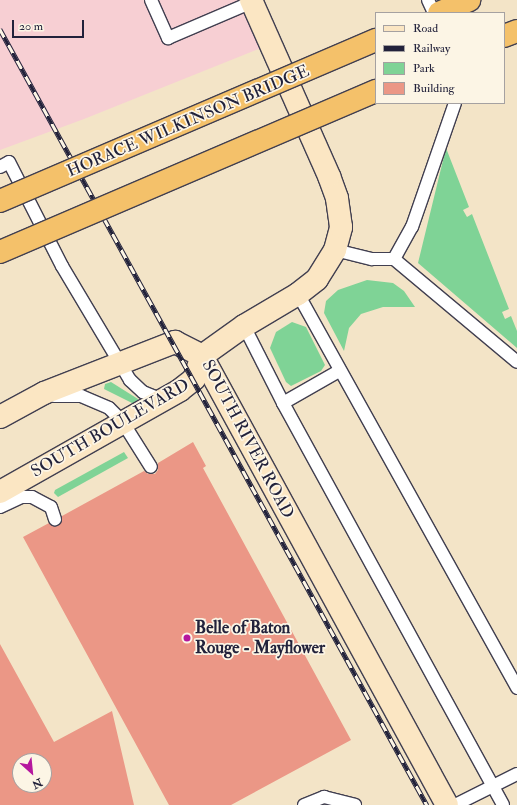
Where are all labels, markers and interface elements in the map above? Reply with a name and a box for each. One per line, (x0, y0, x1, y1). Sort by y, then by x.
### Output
scale bar (14, 12, 86, 38)
legend (375, 12, 505, 104)
text: 20 m (19, 19, 43, 34)
text: Road (413, 21, 438, 36)
text: Railway (413, 41, 450, 56)
street label: HORACE WILKINSON BRIDGE (64, 61, 312, 181)
text: Park (413, 61, 435, 76)
text: Building (413, 81, 454, 96)
street label: SOUTH RIVER ROAD (198, 356, 298, 522)
street label: SOUTH BOULEVARD (27, 374, 193, 482)
place label: Belle of Baton Rouge - Mayflower (195, 618, 325, 658)
marker: Belle of Baton Rouge - Mayflower (182, 633, 192, 643)
north arrow (12, 753, 52, 793)
text: N (30, 775, 45, 791)

